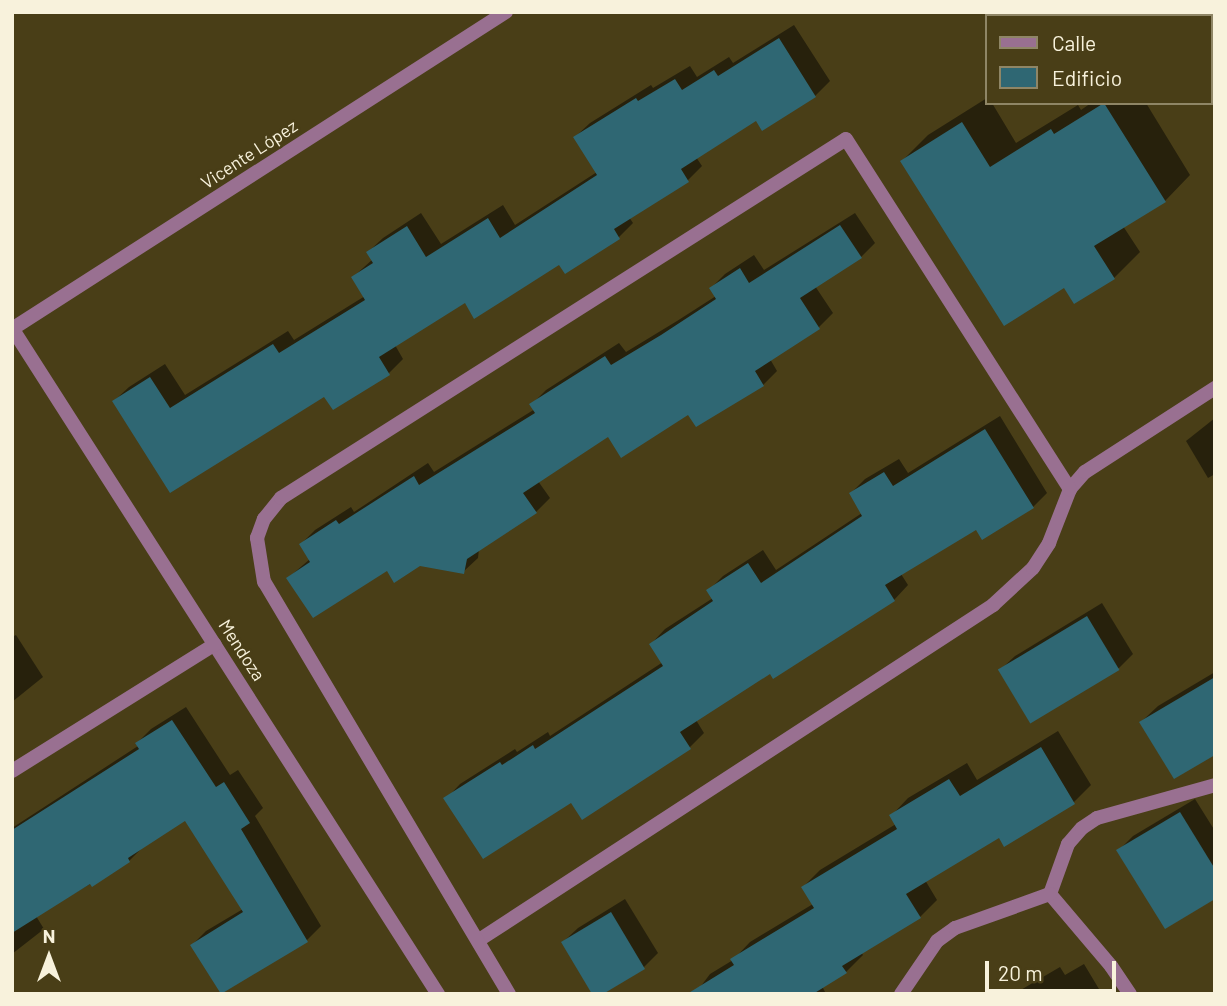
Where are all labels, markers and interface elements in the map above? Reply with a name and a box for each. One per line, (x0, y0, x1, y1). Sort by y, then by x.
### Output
legend (986, 14, 1213, 105)
text: Calle (1052, 30, 1096, 55)
text: Edificio (1052, 65, 1122, 90)
street label: Vicente López (197, 115, 301, 193)
street label: Mendoza (214, 615, 270, 685)
north arrow (14, 922, 84, 992)
text: N (43, 924, 55, 947)
scale bar (989, 946, 1120, 990)
text: 20 m (998, 960, 1043, 985)

